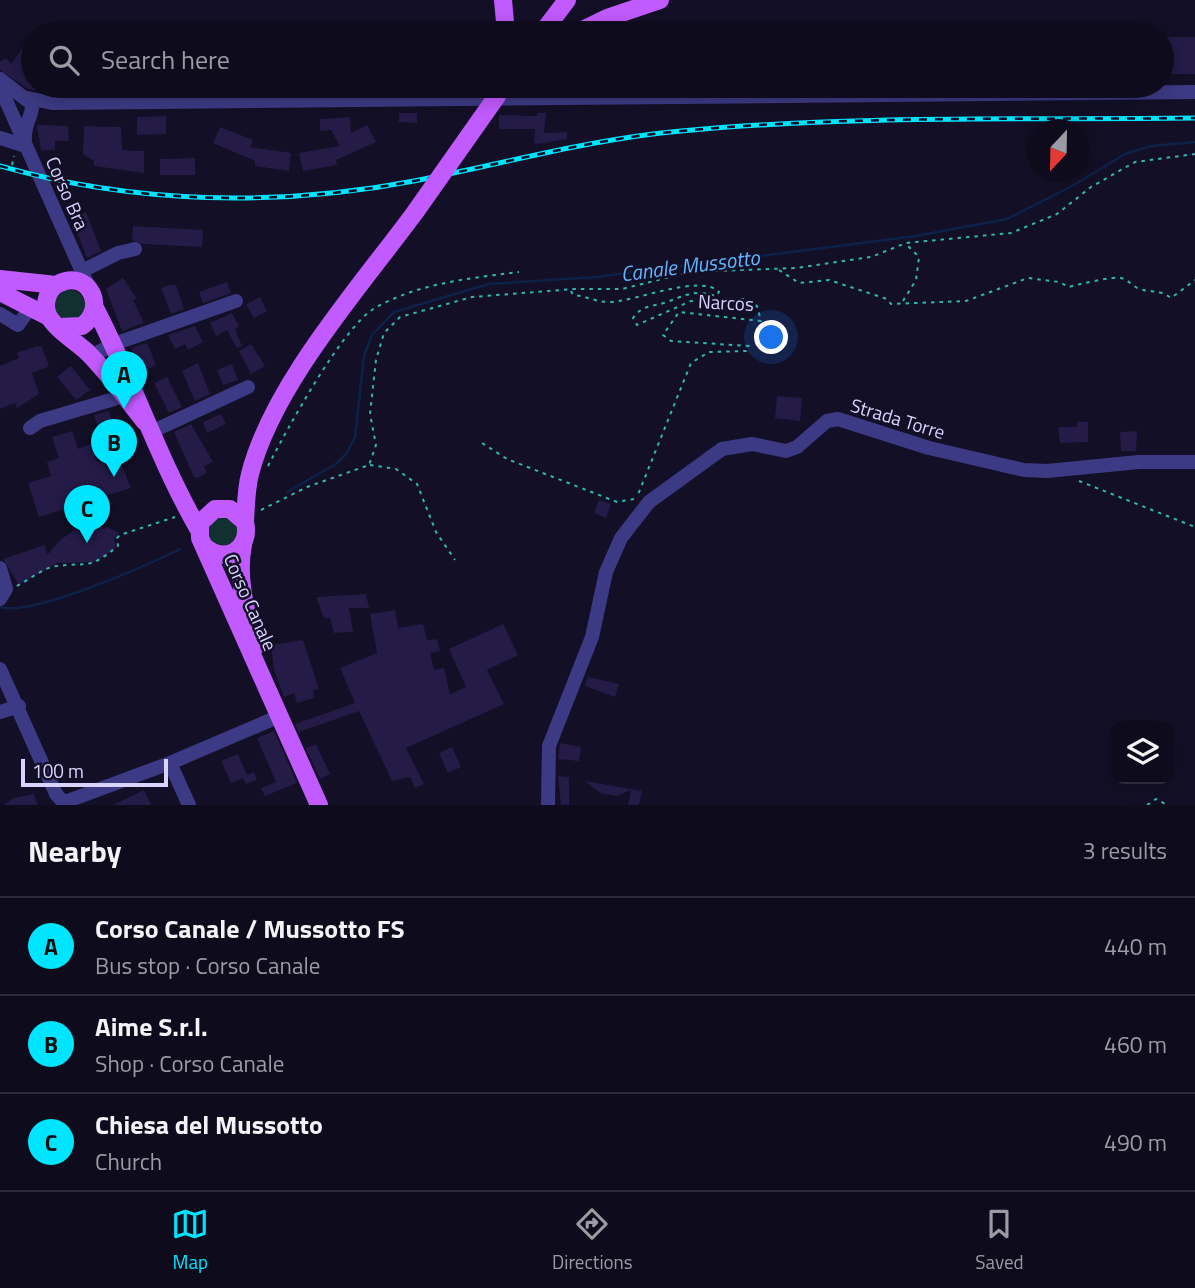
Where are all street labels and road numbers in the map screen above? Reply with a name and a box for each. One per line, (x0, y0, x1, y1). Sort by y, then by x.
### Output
street label: Corso Bra (39, 152, 97, 235)
street label: Narcos (697, 286, 755, 318)
street label: Strada Torre (847, 390, 949, 446)
street label: Corso Canale (217, 549, 285, 655)

